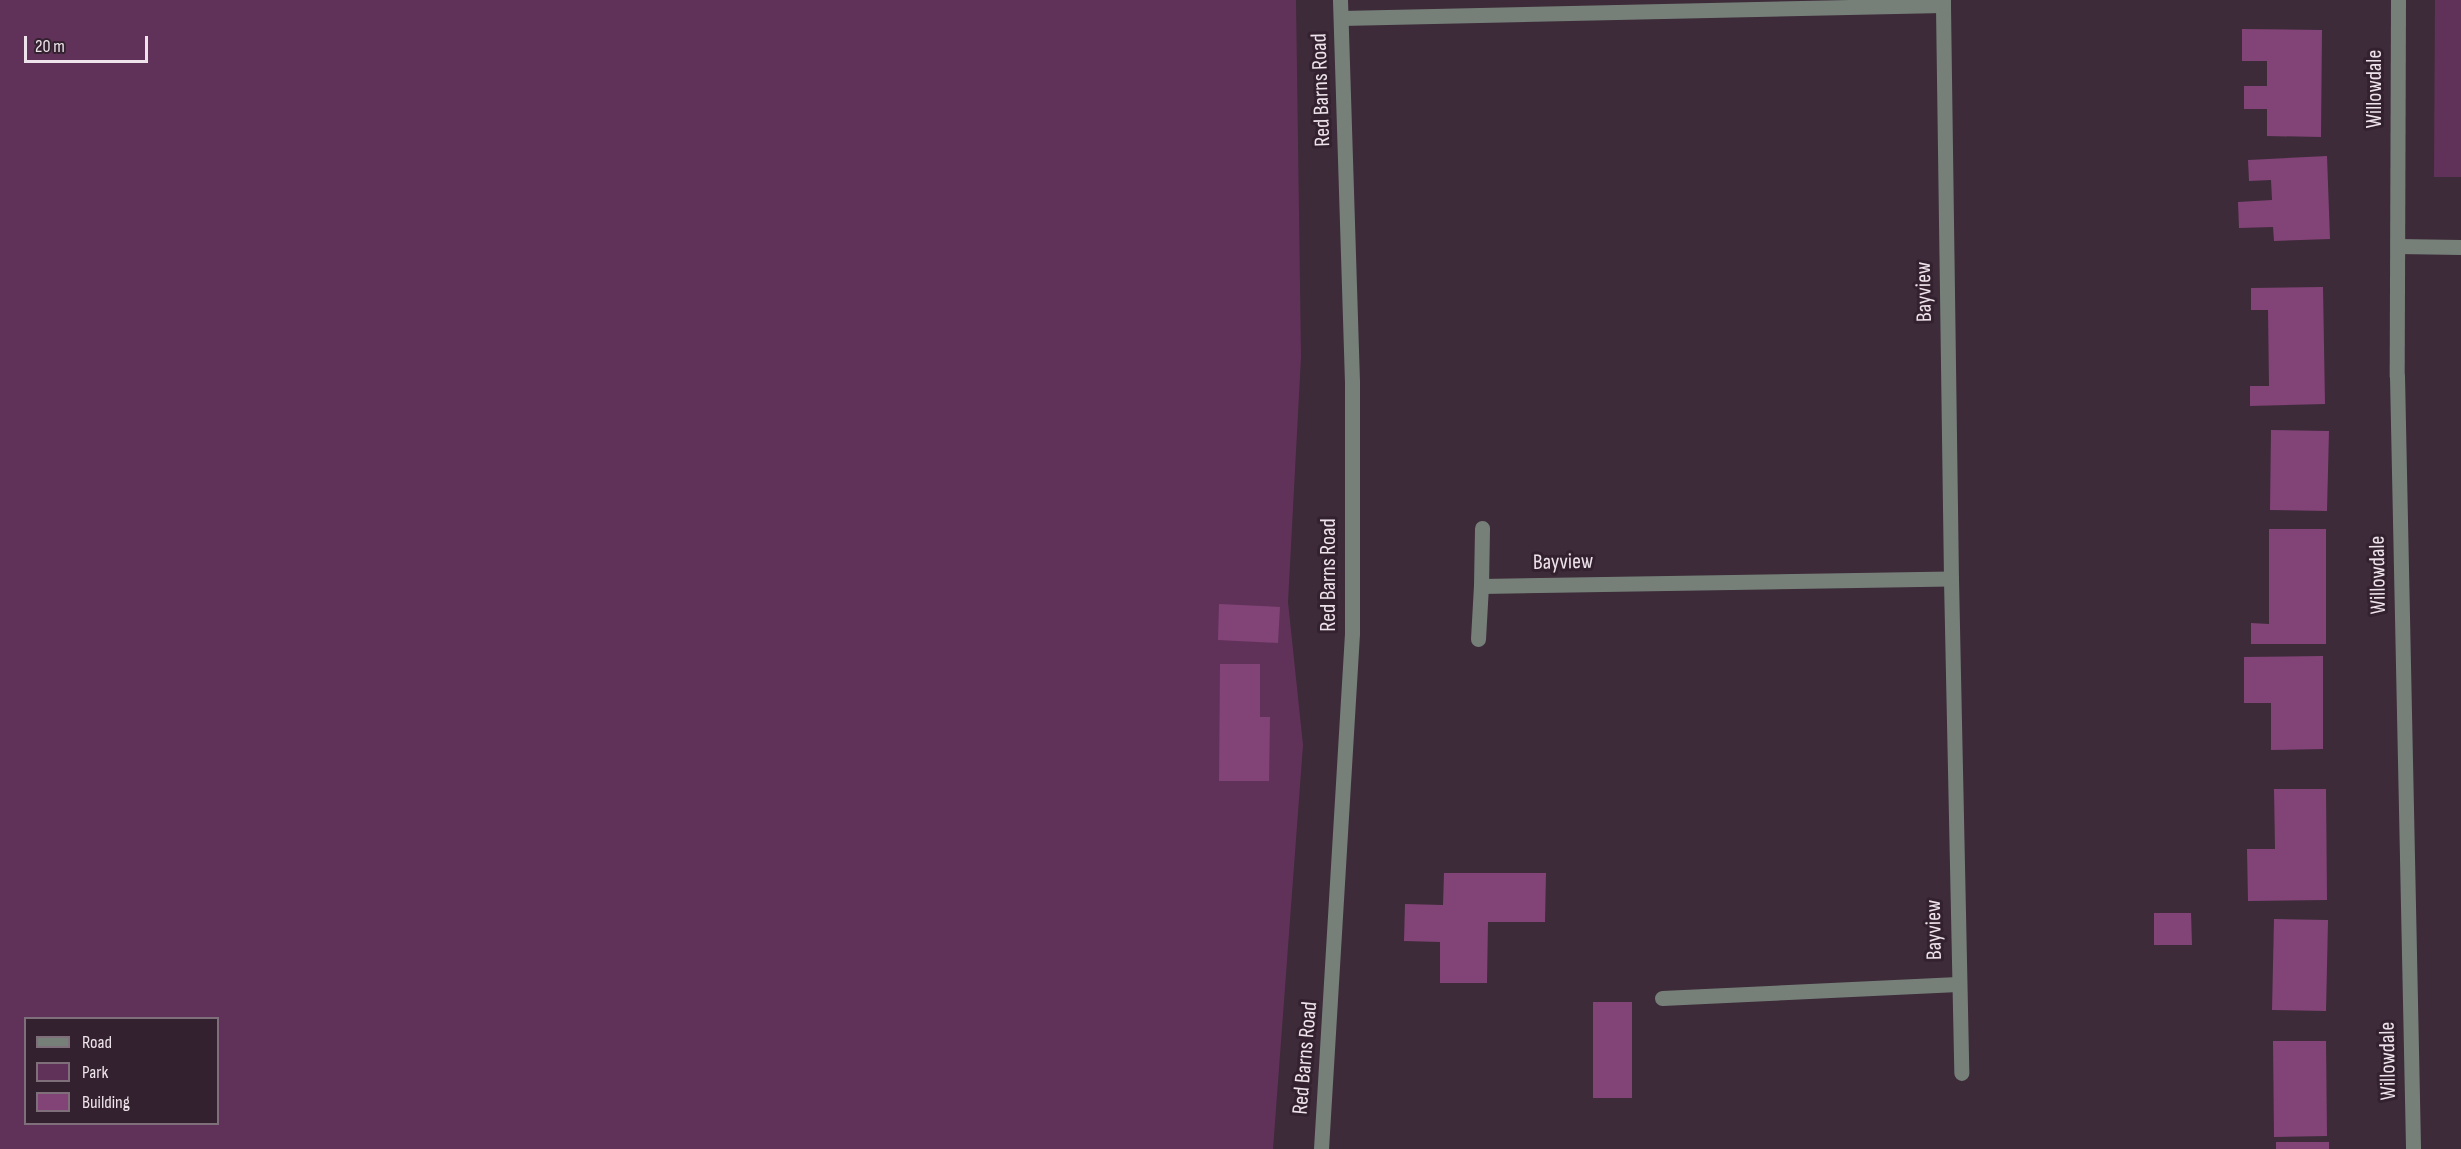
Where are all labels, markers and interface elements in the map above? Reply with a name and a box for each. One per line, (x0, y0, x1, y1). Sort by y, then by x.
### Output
scale bar (27, 24, 152, 62)
street label: Red Barns Road (1306, 33, 1336, 147)
text: 20 m (35, 36, 65, 57)
street label: Willowdale (2362, 50, 2388, 128)
street label: Bayview (1910, 262, 1938, 322)
street label: Red Barns Road (1316, 518, 1342, 632)
street label: Willowdale (2364, 536, 2392, 614)
street label: Bayview (1533, 548, 1593, 576)
street label: Bayview (1920, 900, 1948, 960)
street label: Red Barns Road (1287, 1000, 1323, 1116)
legend (24, 1017, 219, 1125)
street label: Willowdale (2374, 1022, 2402, 1100)
text: Road (82, 1032, 112, 1053)
text: Park (82, 1062, 108, 1083)
text: Building (82, 1092, 130, 1113)

